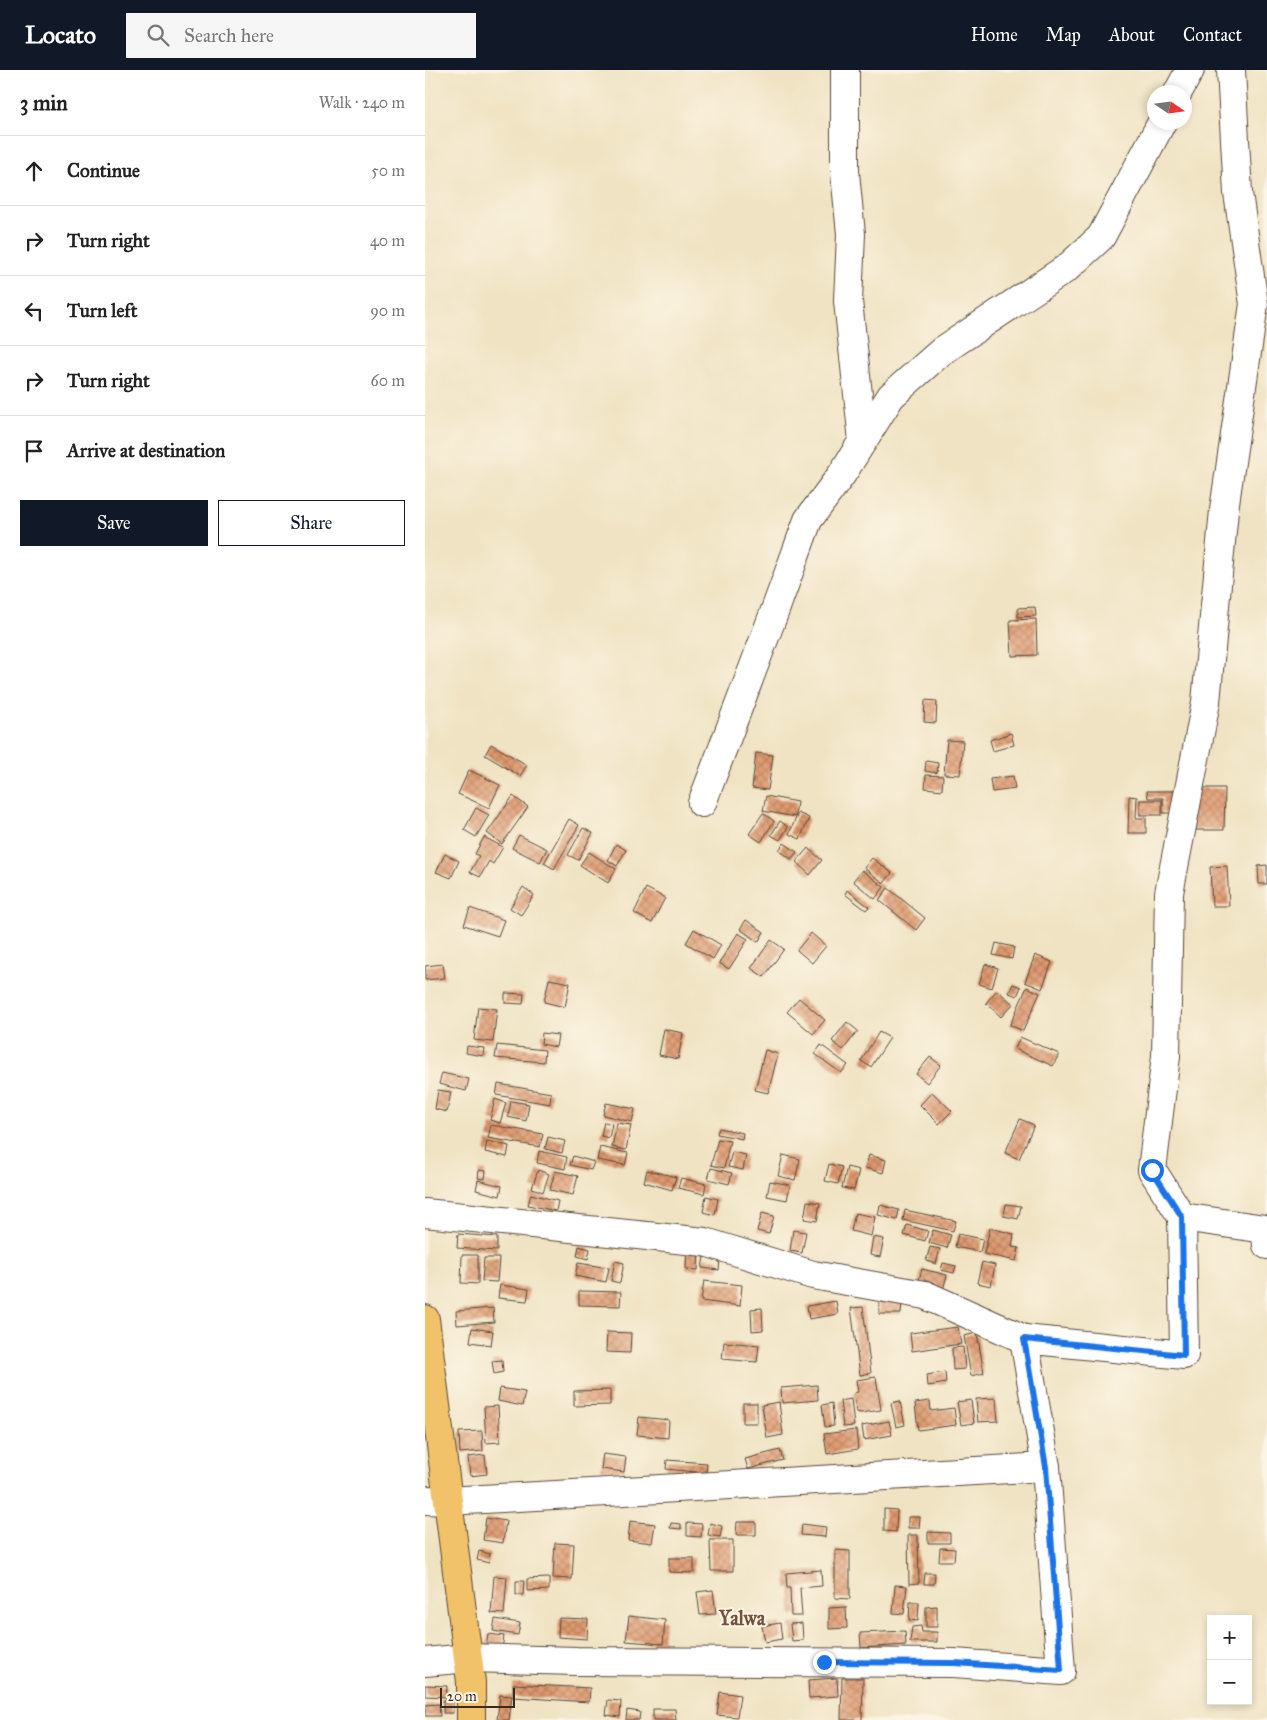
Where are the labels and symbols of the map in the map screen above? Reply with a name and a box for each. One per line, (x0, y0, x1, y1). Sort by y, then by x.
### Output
north arrow (1147, 85, 1192, 130)
route start (1141, 1159, 1164, 1182)
district label: Yalwa (718, 1606, 766, 1630)
route end (813, 1651, 836, 1674)
scale bar (440, 1685, 515, 1708)

